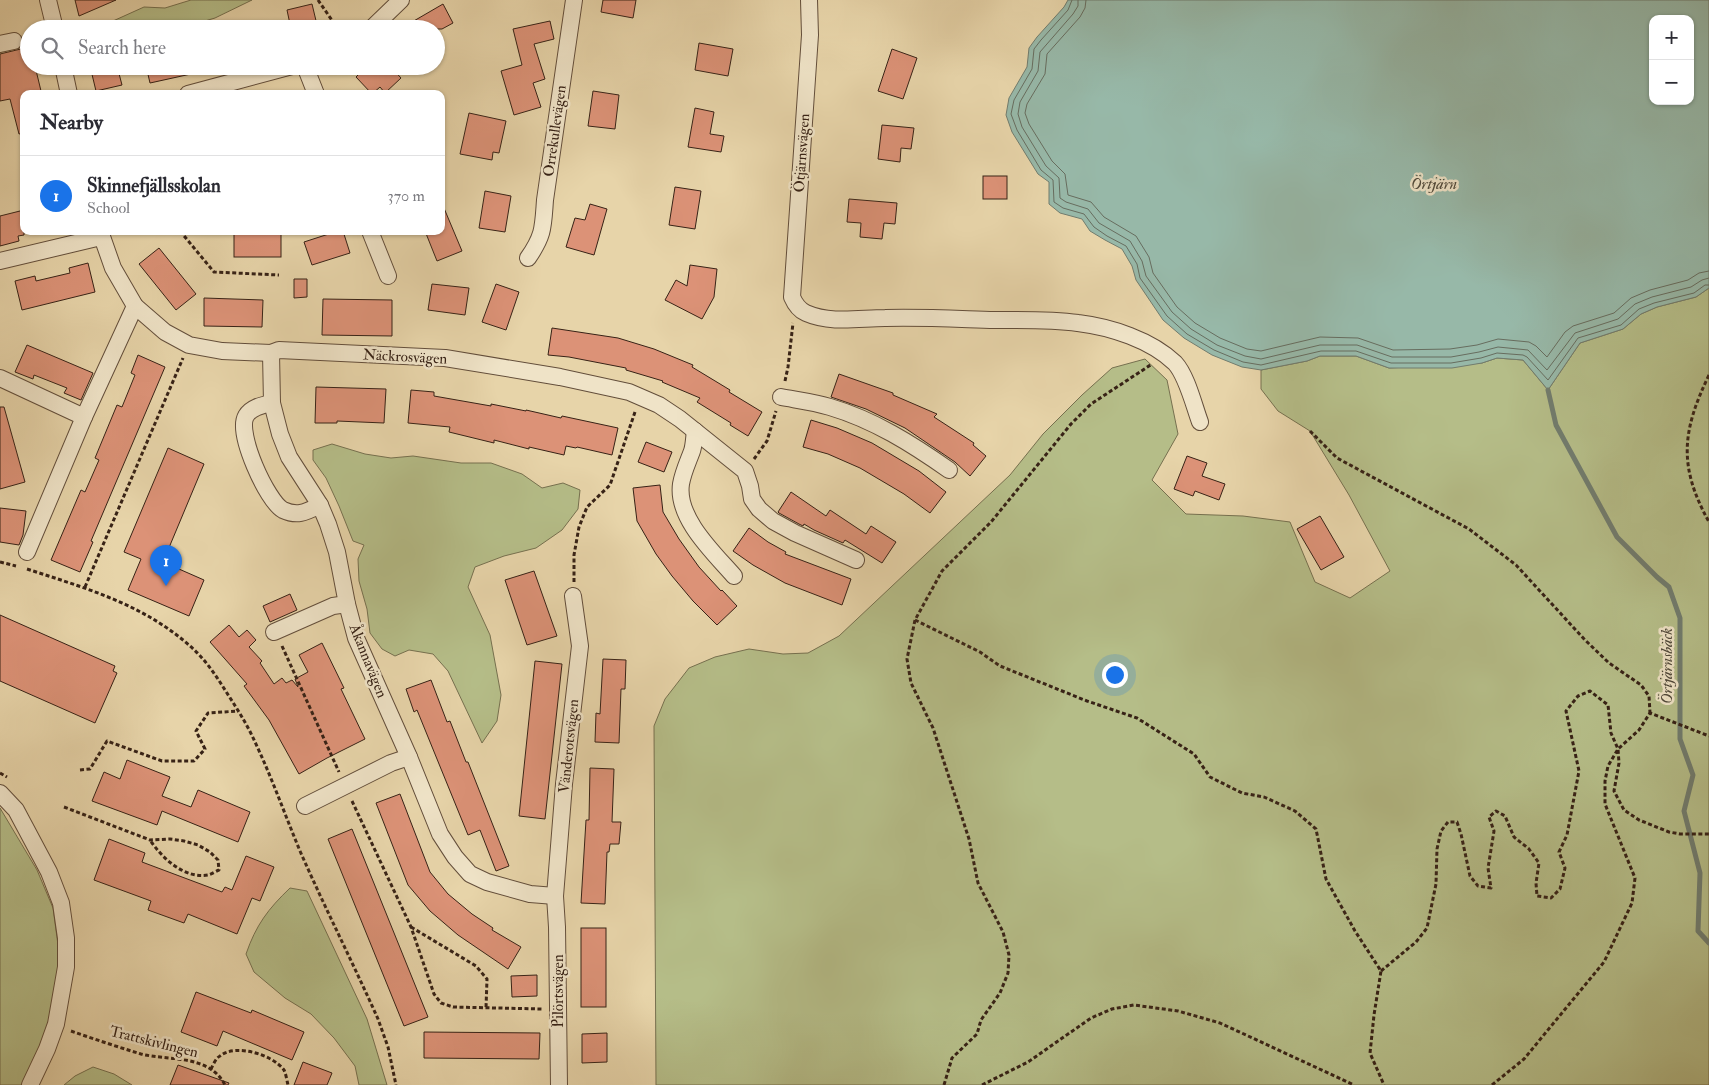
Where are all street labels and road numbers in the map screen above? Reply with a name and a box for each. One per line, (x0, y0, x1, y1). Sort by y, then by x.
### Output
street label: Orrekullevägen (539, 84, 571, 178)
street label: Ötjärnsvägen (789, 113, 814, 193)
street label: Näckrosvägen (362, 345, 448, 369)
street label: Åkannavägen (344, 620, 392, 701)
street label: Vänderotsvägen (555, 698, 583, 794)
street label: Pilörtsvägen (549, 954, 568, 1028)
street label: Trattskivlingen (108, 1022, 200, 1062)

